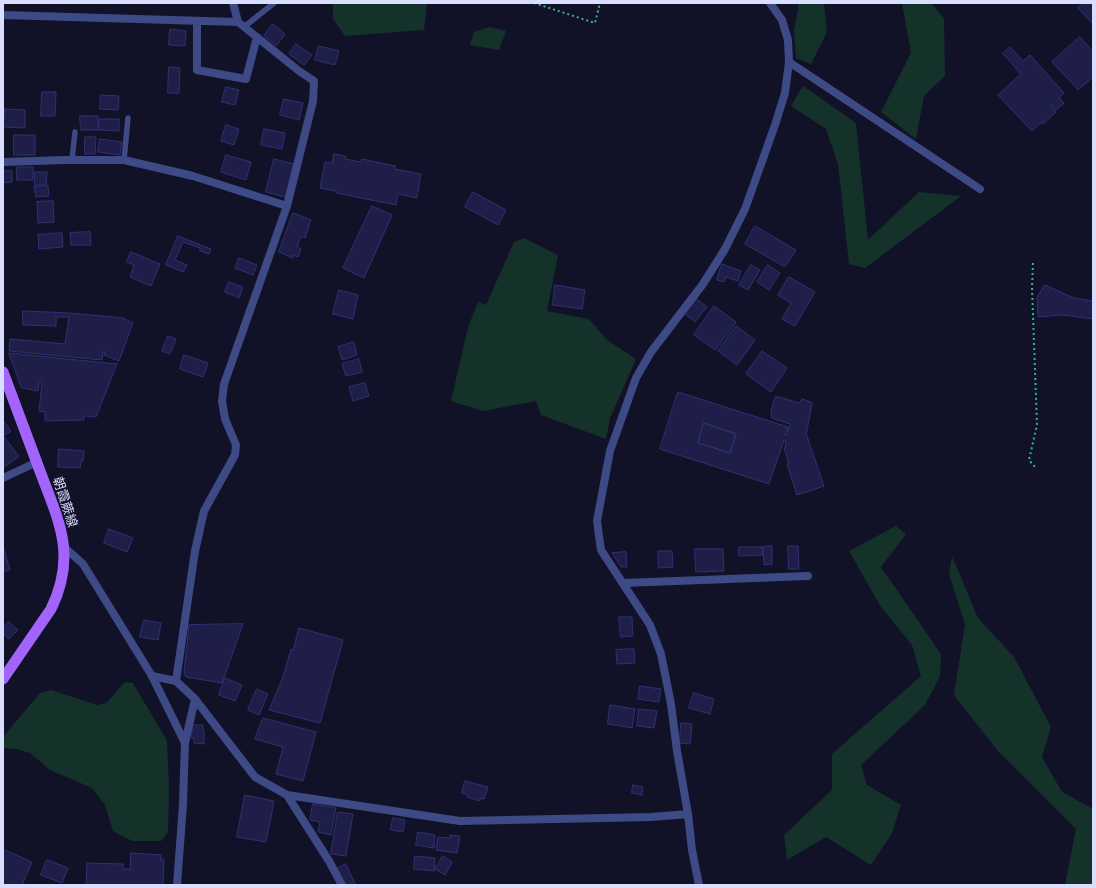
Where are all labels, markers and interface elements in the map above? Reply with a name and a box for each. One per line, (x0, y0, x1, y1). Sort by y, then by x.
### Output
street label: 朝霞蕨線 (50, 475, 80, 529)

